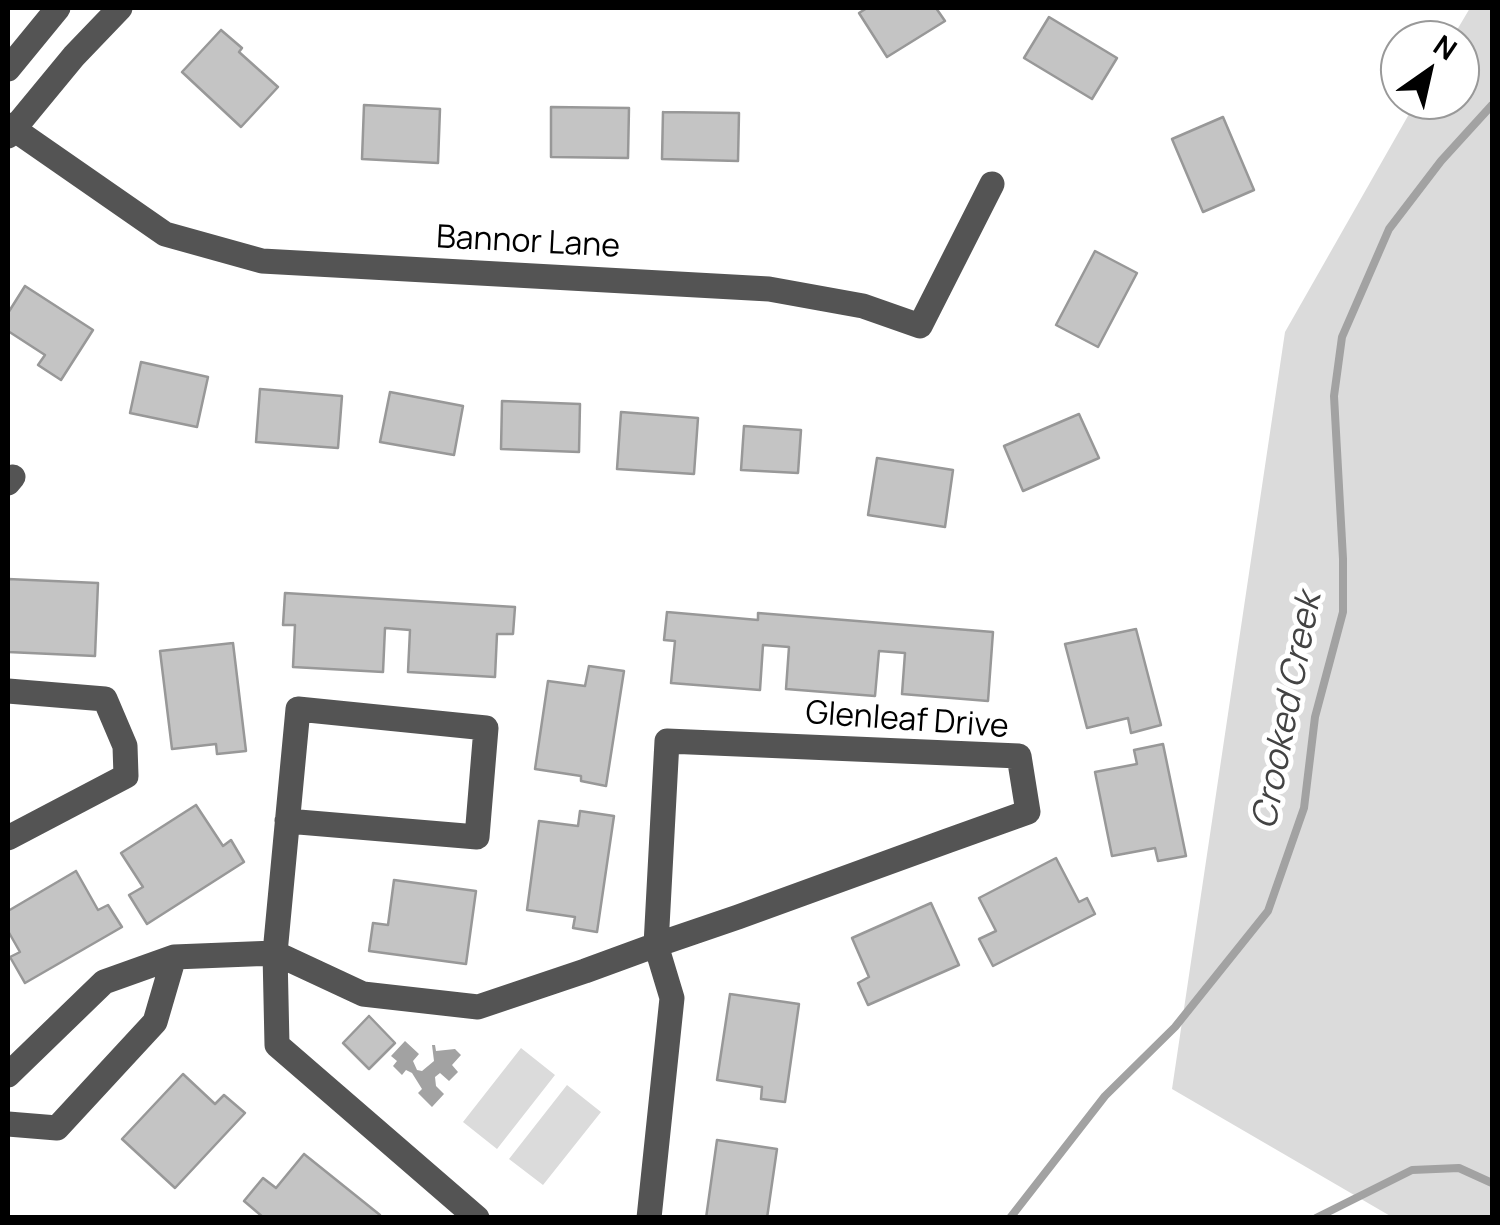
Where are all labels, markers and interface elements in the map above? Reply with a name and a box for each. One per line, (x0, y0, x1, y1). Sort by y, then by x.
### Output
north arrow (1380, 20, 1480, 120)
text: N (1427, 25, 1465, 68)
street label: Bannor Lane (435, 219, 621, 267)
water label: Crooked Creek (1245, 589, 1331, 833)
street label: Glenleaf Drive (804, 695, 1010, 747)

